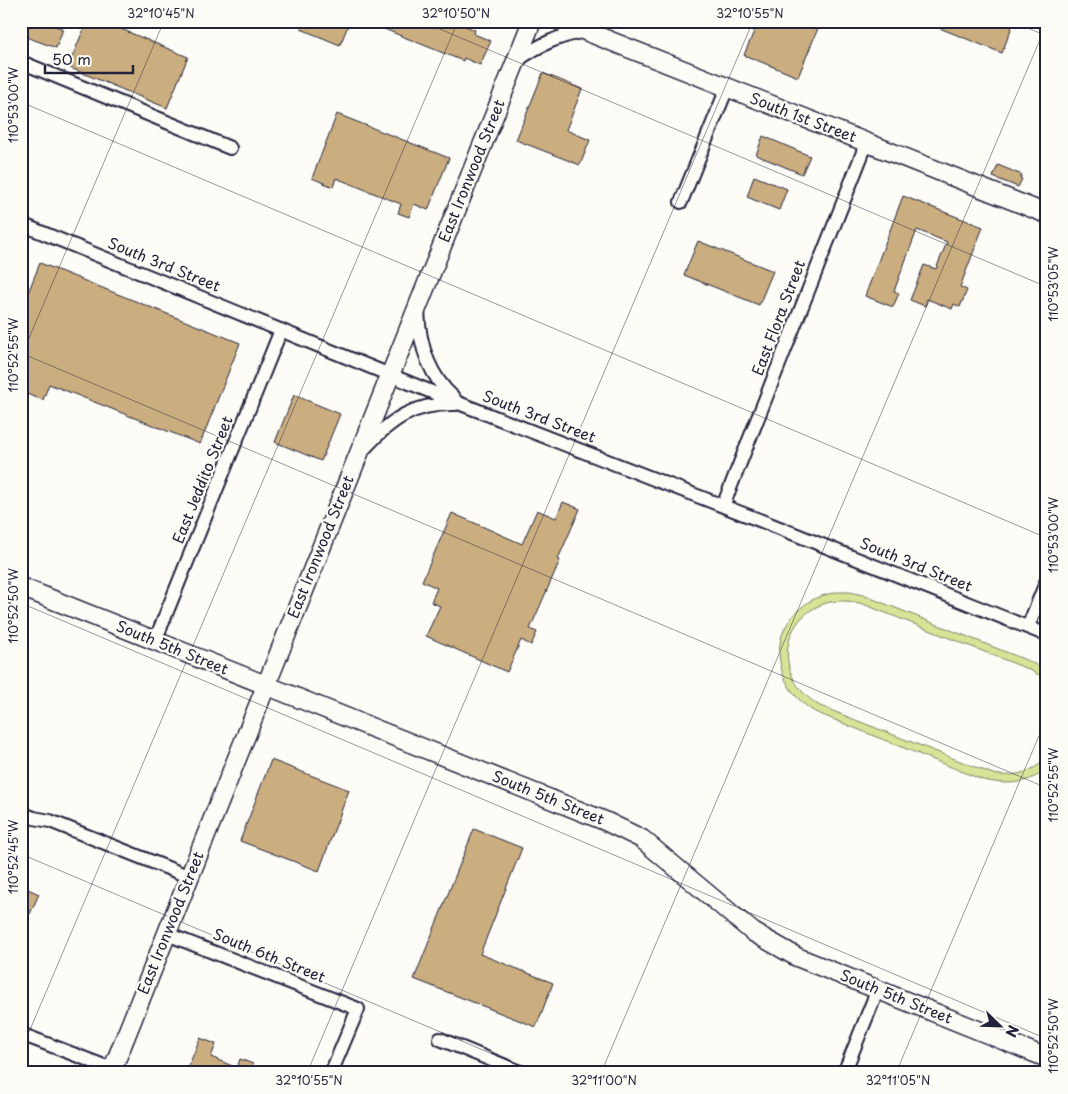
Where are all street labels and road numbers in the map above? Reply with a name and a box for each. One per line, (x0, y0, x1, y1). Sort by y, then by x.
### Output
street label: South 1st Street (747, 86, 860, 147)
street label: East Ironwood Street (431, 96, 510, 245)
street label: South 3rd Street (105, 231, 224, 297)
street label: East Flora Street (745, 256, 810, 379)
street label: South 3rd Street (480, 383, 599, 448)
street label: East Jeddito Street (166, 412, 238, 547)
street label: East Ironwood Street (280, 472, 359, 621)
street label: South 3rd Street (857, 531, 976, 597)
street label: South 5th Street (113, 614, 232, 680)
street label: South 5th Street (489, 764, 608, 830)
street label: East Ironwood Street (130, 848, 209, 997)
street label: South 6th Street (210, 922, 329, 988)
street label: South 5th Street (837, 963, 956, 1029)

